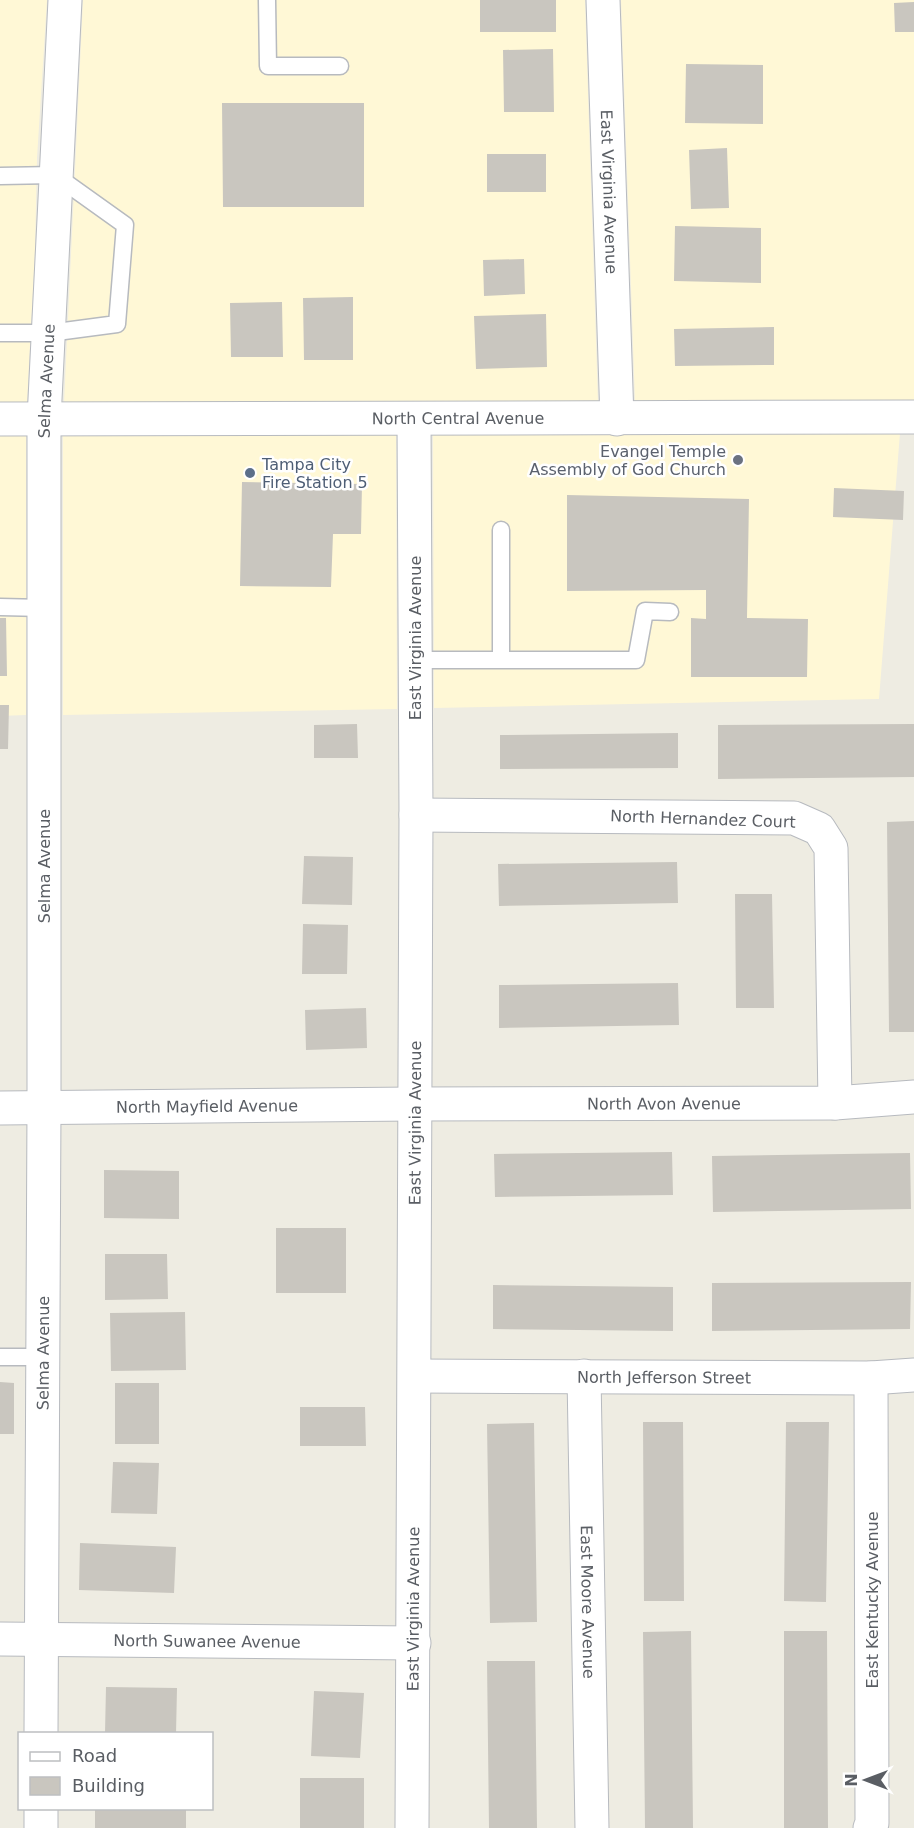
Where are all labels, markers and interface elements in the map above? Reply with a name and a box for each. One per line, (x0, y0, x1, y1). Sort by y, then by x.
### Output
street label: East Virginia Avenue (597, 109, 622, 274)
street label: Selma Avenue (35, 323, 58, 438)
street label: North Central Avenue (372, 408, 544, 428)
place label: Evangel Temple Assembly of God Church (529, 442, 726, 479)
marker: Evangel Temple Assembly of God Church (731, 453, 745, 467)
place label: Tampa City Fire Station 5 (261, 455, 368, 492)
marker: Tampa City Fire Station 5 (243, 466, 257, 480)
street label: East Virginia Avenue (406, 556, 425, 720)
street label: North Hernandez Court (610, 806, 796, 832)
street label: Selma Avenue (35, 809, 54, 923)
street label: East Virginia Avenue (405, 1041, 425, 1205)
street label: North Avon Avenue (587, 1094, 741, 1113)
street label: North Mayfield Avenue (116, 1096, 298, 1116)
street label: Selma Avenue (33, 1296, 53, 1410)
street label: North Jefferson Street (577, 1367, 751, 1387)
street label: East Kentucky Avenue (863, 1511, 882, 1689)
street label: East Moore Avenue (577, 1525, 599, 1679)
street label: East Virginia Avenue (403, 1527, 423, 1691)
street label: North Suwanee Avenue (113, 1631, 301, 1651)
legend (18, 1732, 213, 1810)
text: Road (72, 1745, 117, 1766)
north arrow (836, 1750, 896, 1810)
text: N (842, 1773, 861, 1787)
text: Building (72, 1775, 145, 1796)

